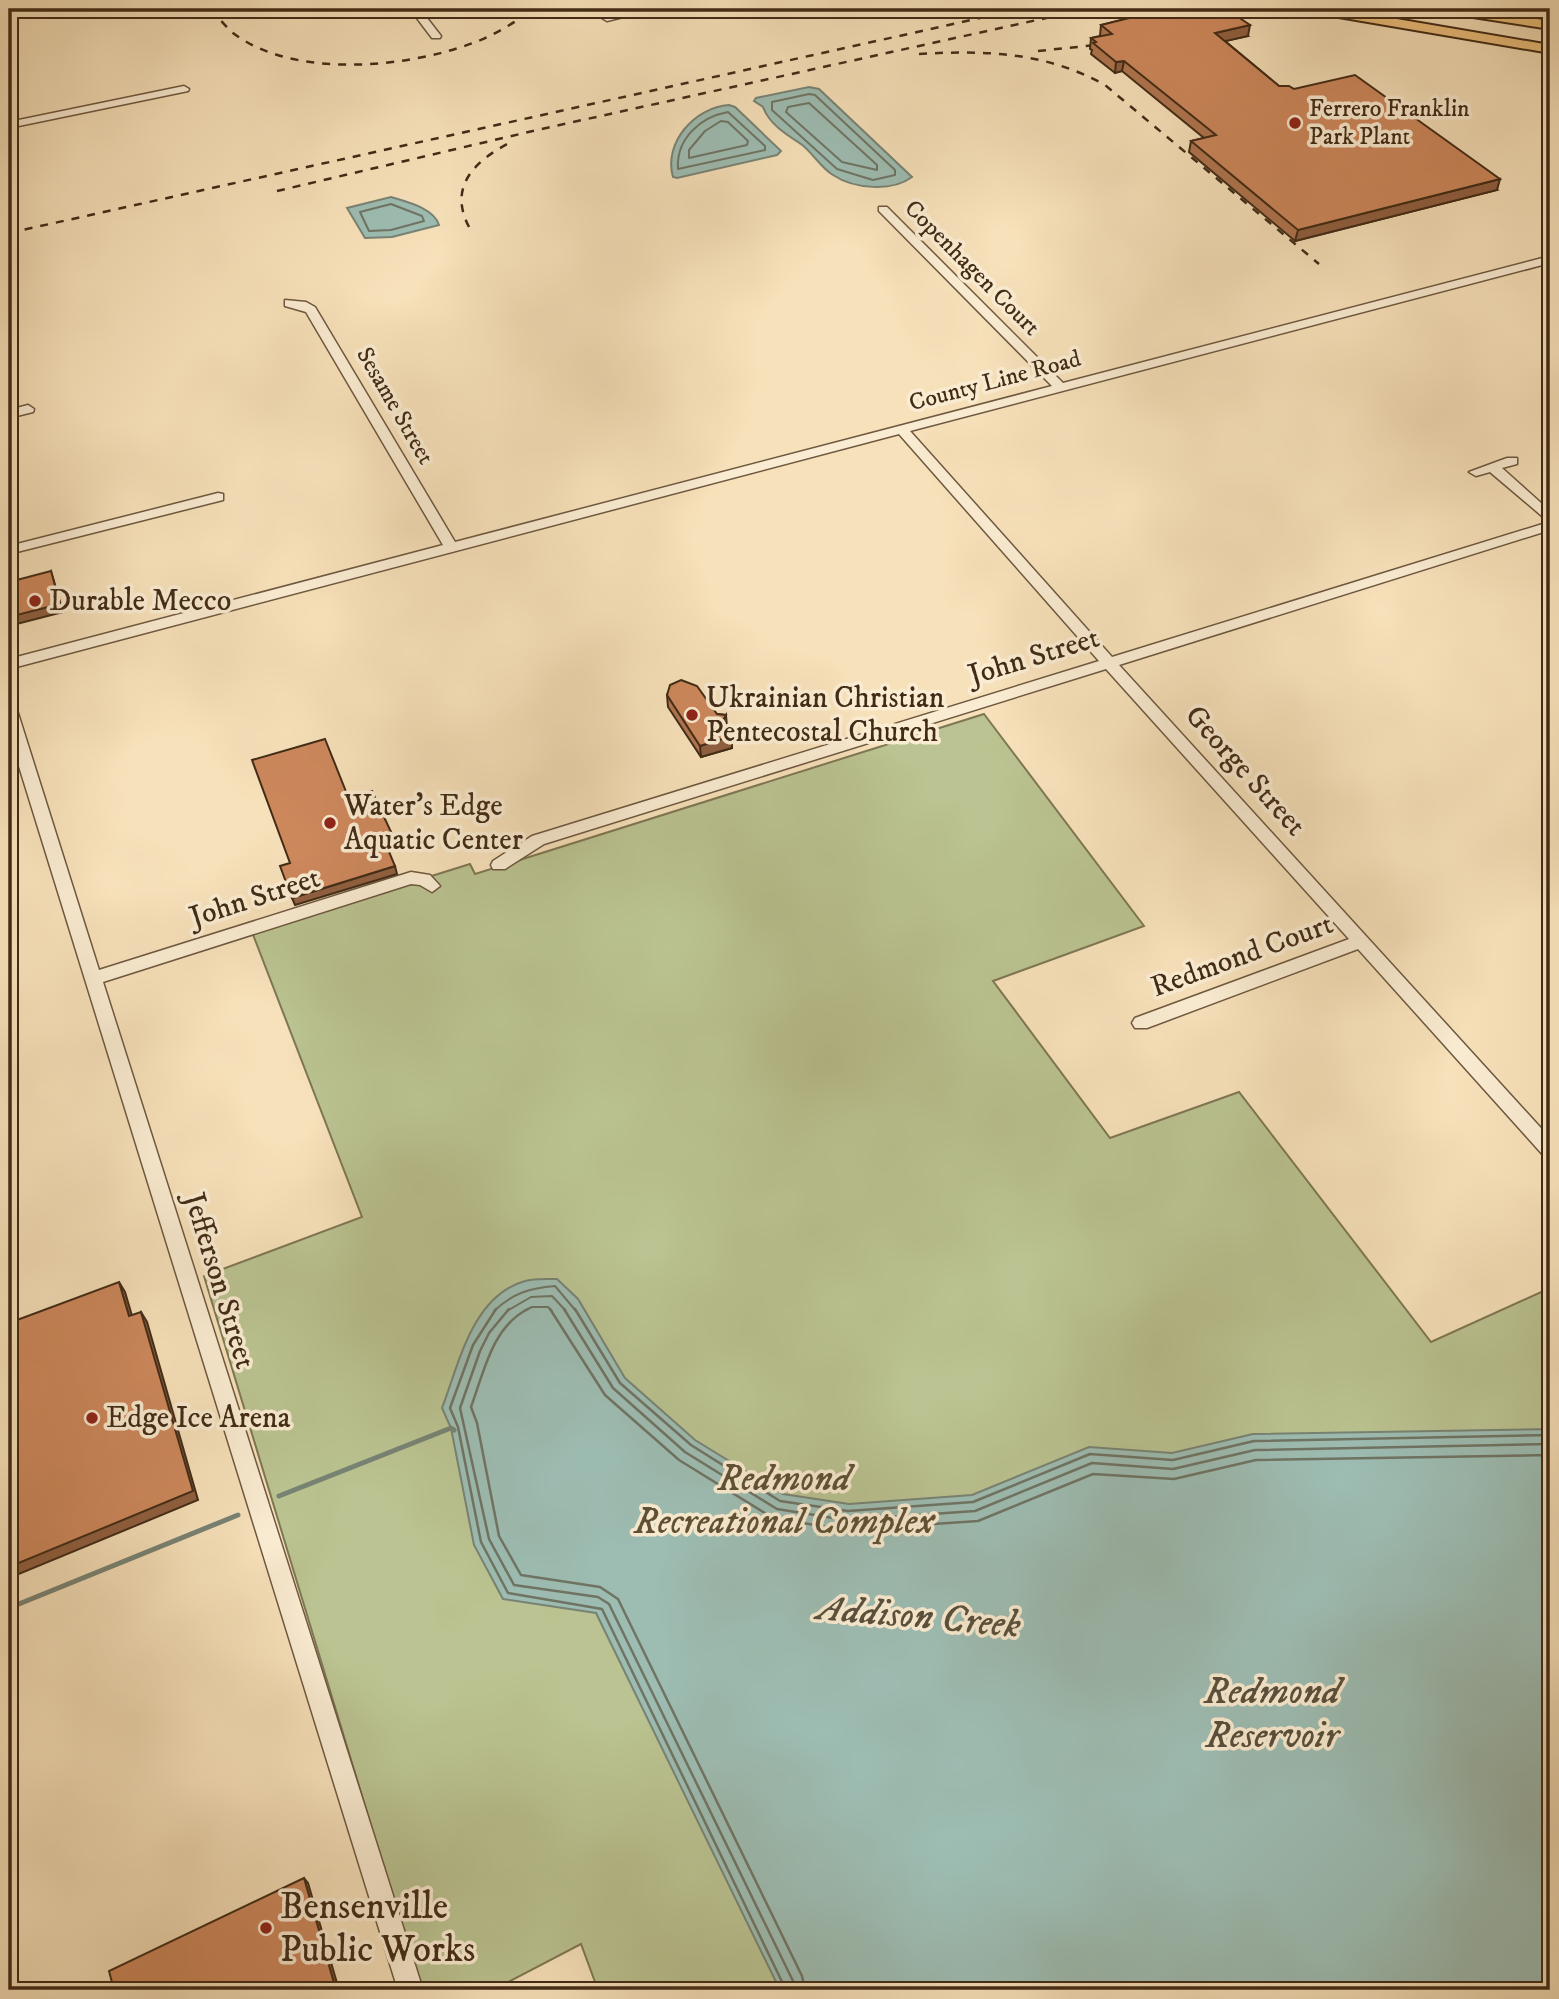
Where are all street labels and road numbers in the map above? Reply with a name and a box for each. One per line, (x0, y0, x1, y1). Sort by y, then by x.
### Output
street label: Copenhagen Court (898, 194, 1046, 342)
street label: Sesame Street (349, 342, 441, 470)
street label: County Line Road (906, 344, 1084, 418)
street label: John Street (961, 620, 1104, 695)
street label: George Street (1177, 698, 1313, 844)
street label: John Street (182, 860, 325, 937)
street label: Redmond Court (1146, 906, 1338, 1006)
street label: Jefferson Street (174, 1186, 263, 1373)

